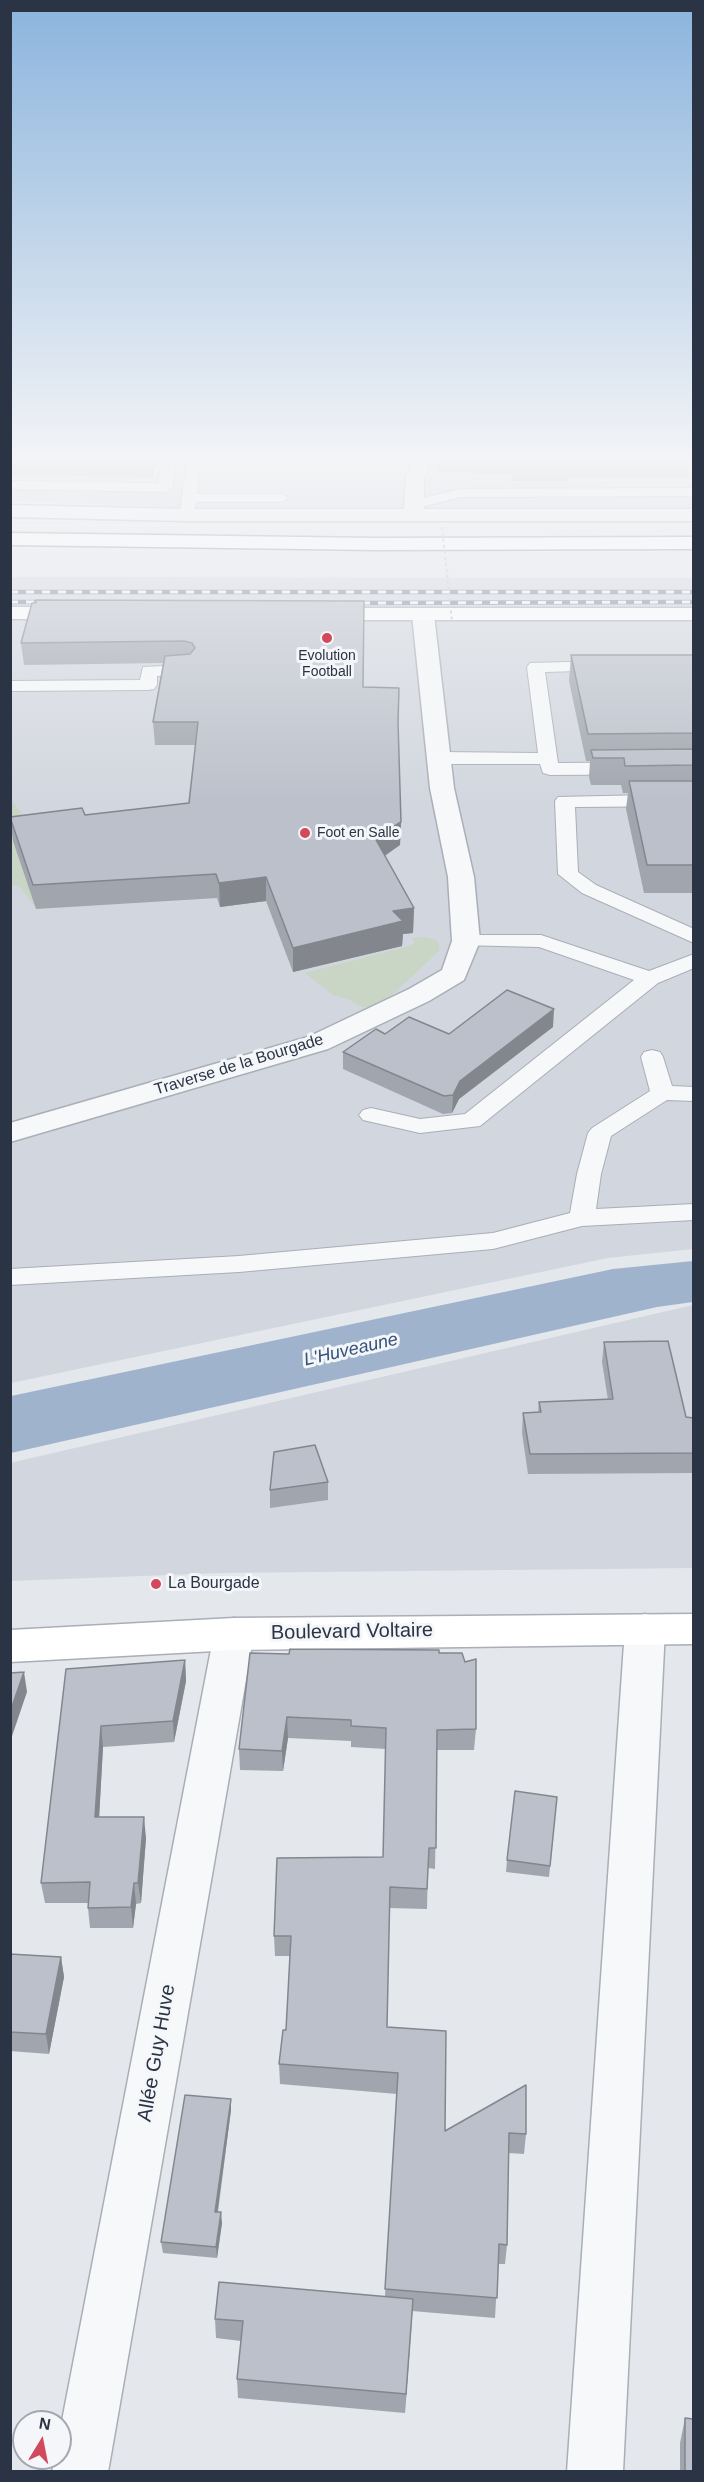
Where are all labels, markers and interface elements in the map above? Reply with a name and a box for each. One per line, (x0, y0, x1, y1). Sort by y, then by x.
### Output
marker: Evolution Football (320, 631, 334, 645)
place label: Evolution Football (298, 648, 356, 680)
place label: Foot en Salle (317, 825, 399, 841)
marker: Foot en Salle (298, 826, 312, 840)
street label: Traverse de la Bourgade (152, 1030, 326, 1100)
water label: L'Huveaune (302, 1329, 400, 1371)
place label: La Bourgade (168, 1574, 260, 1594)
marker: La Bourgade (149, 1577, 163, 1591)
street label: Boulevard Voltaire (271, 1619, 433, 1645)
street label: Allée Guy Huve (133, 1982, 181, 2124)
north arrow (12, 2410, 72, 2470)
text: N (38, 2414, 52, 2433)

